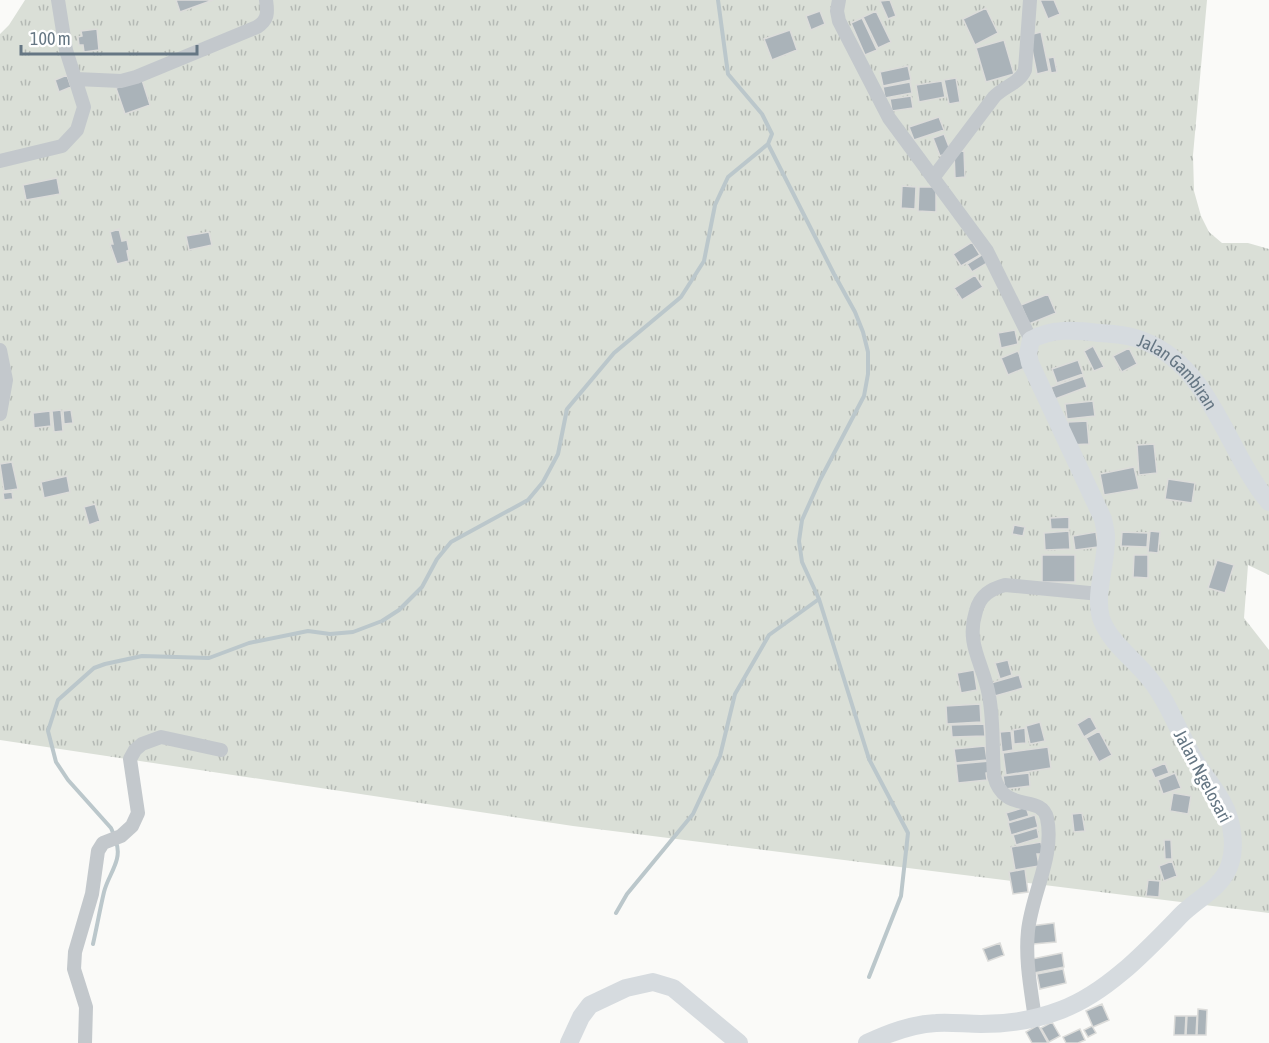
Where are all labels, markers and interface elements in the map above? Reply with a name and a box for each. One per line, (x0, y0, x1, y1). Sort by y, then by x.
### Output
scale bar (21, 18, 196, 56)
text: 100 m (30, 28, 71, 49)
street label: Jalan Gambiran (1135, 329, 1222, 413)
street label: Jalan Ngelosari (1170, 726, 1236, 826)

